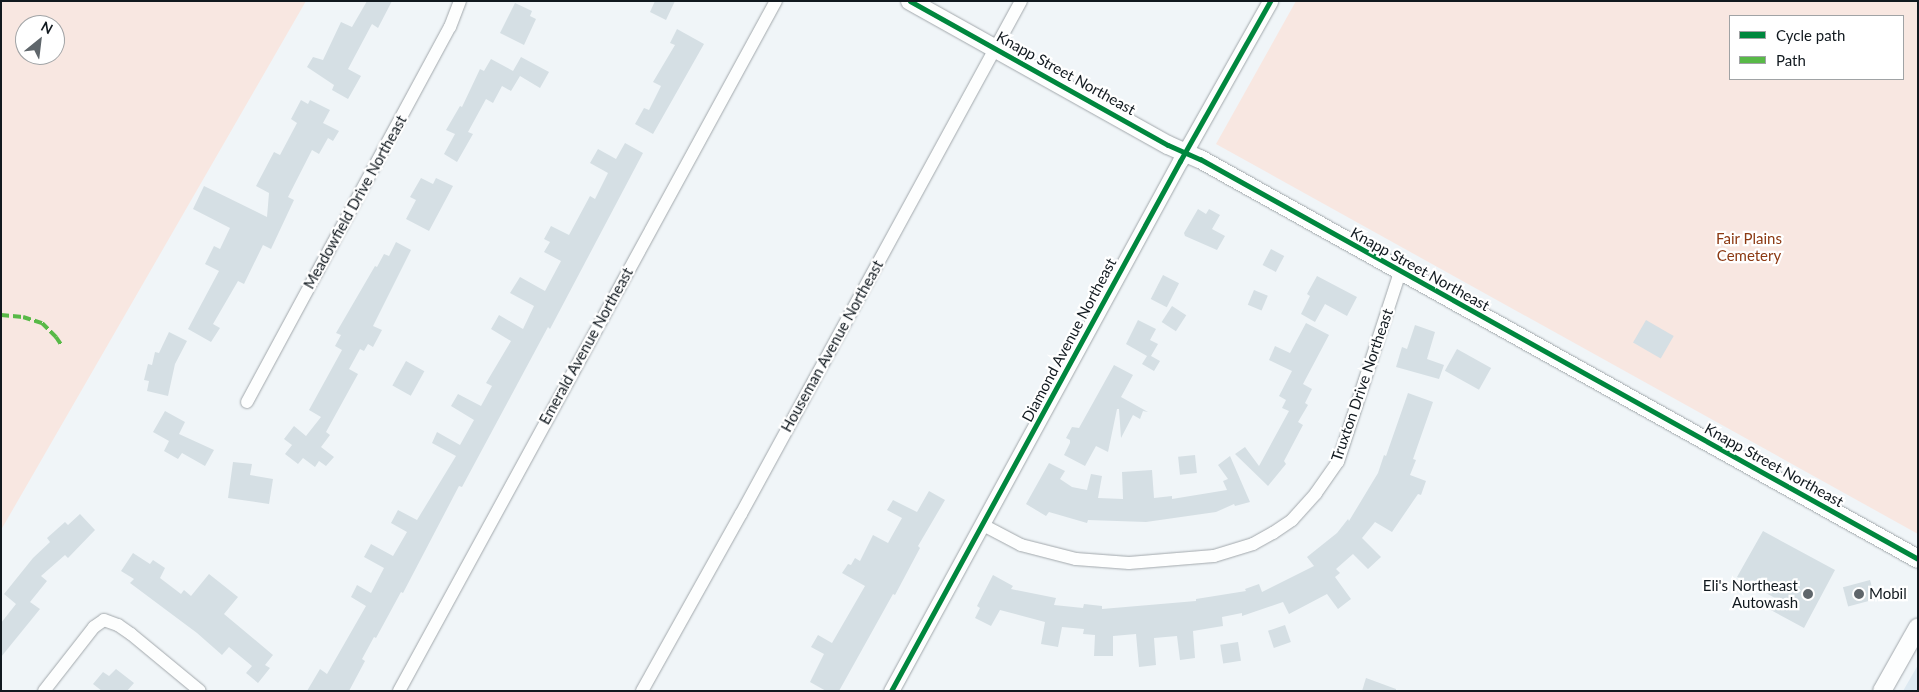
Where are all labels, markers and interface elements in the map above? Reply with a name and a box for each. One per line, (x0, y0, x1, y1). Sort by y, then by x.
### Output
north arrow (15, 15, 65, 65)
legend (1729, 15, 1904, 80)
text: N (38, 17, 56, 37)
text: Cycle path (1776, 26, 1845, 44)
street label: Knapp Street Northeast (993, 27, 1139, 119)
text: Path (1776, 51, 1806, 69)
street label: Meadowfield Drive Northeast (300, 112, 410, 292)
street label: Knapp Street Northeast (1347, 223, 1493, 315)
park label: Fair Plains Cemetery (1716, 229, 1782, 264)
street label: Diamond Avenue Northeast (1018, 255, 1120, 425)
street label: Houseman Avenue Northeast (777, 257, 887, 435)
street label: Emerald Avenue Northeast (535, 264, 637, 428)
street label: Truxton Drive Northeast (1327, 306, 1397, 464)
street label: Knapp Street Northeast (1701, 419, 1847, 511)
place label: Eli's Northeast Autowash (1703, 576, 1798, 611)
place label: Mobil (1869, 585, 1907, 603)
marker: Eli's Northeast Autowash (1802, 588, 1814, 600)
marker: Mobil (1853, 588, 1865, 600)

